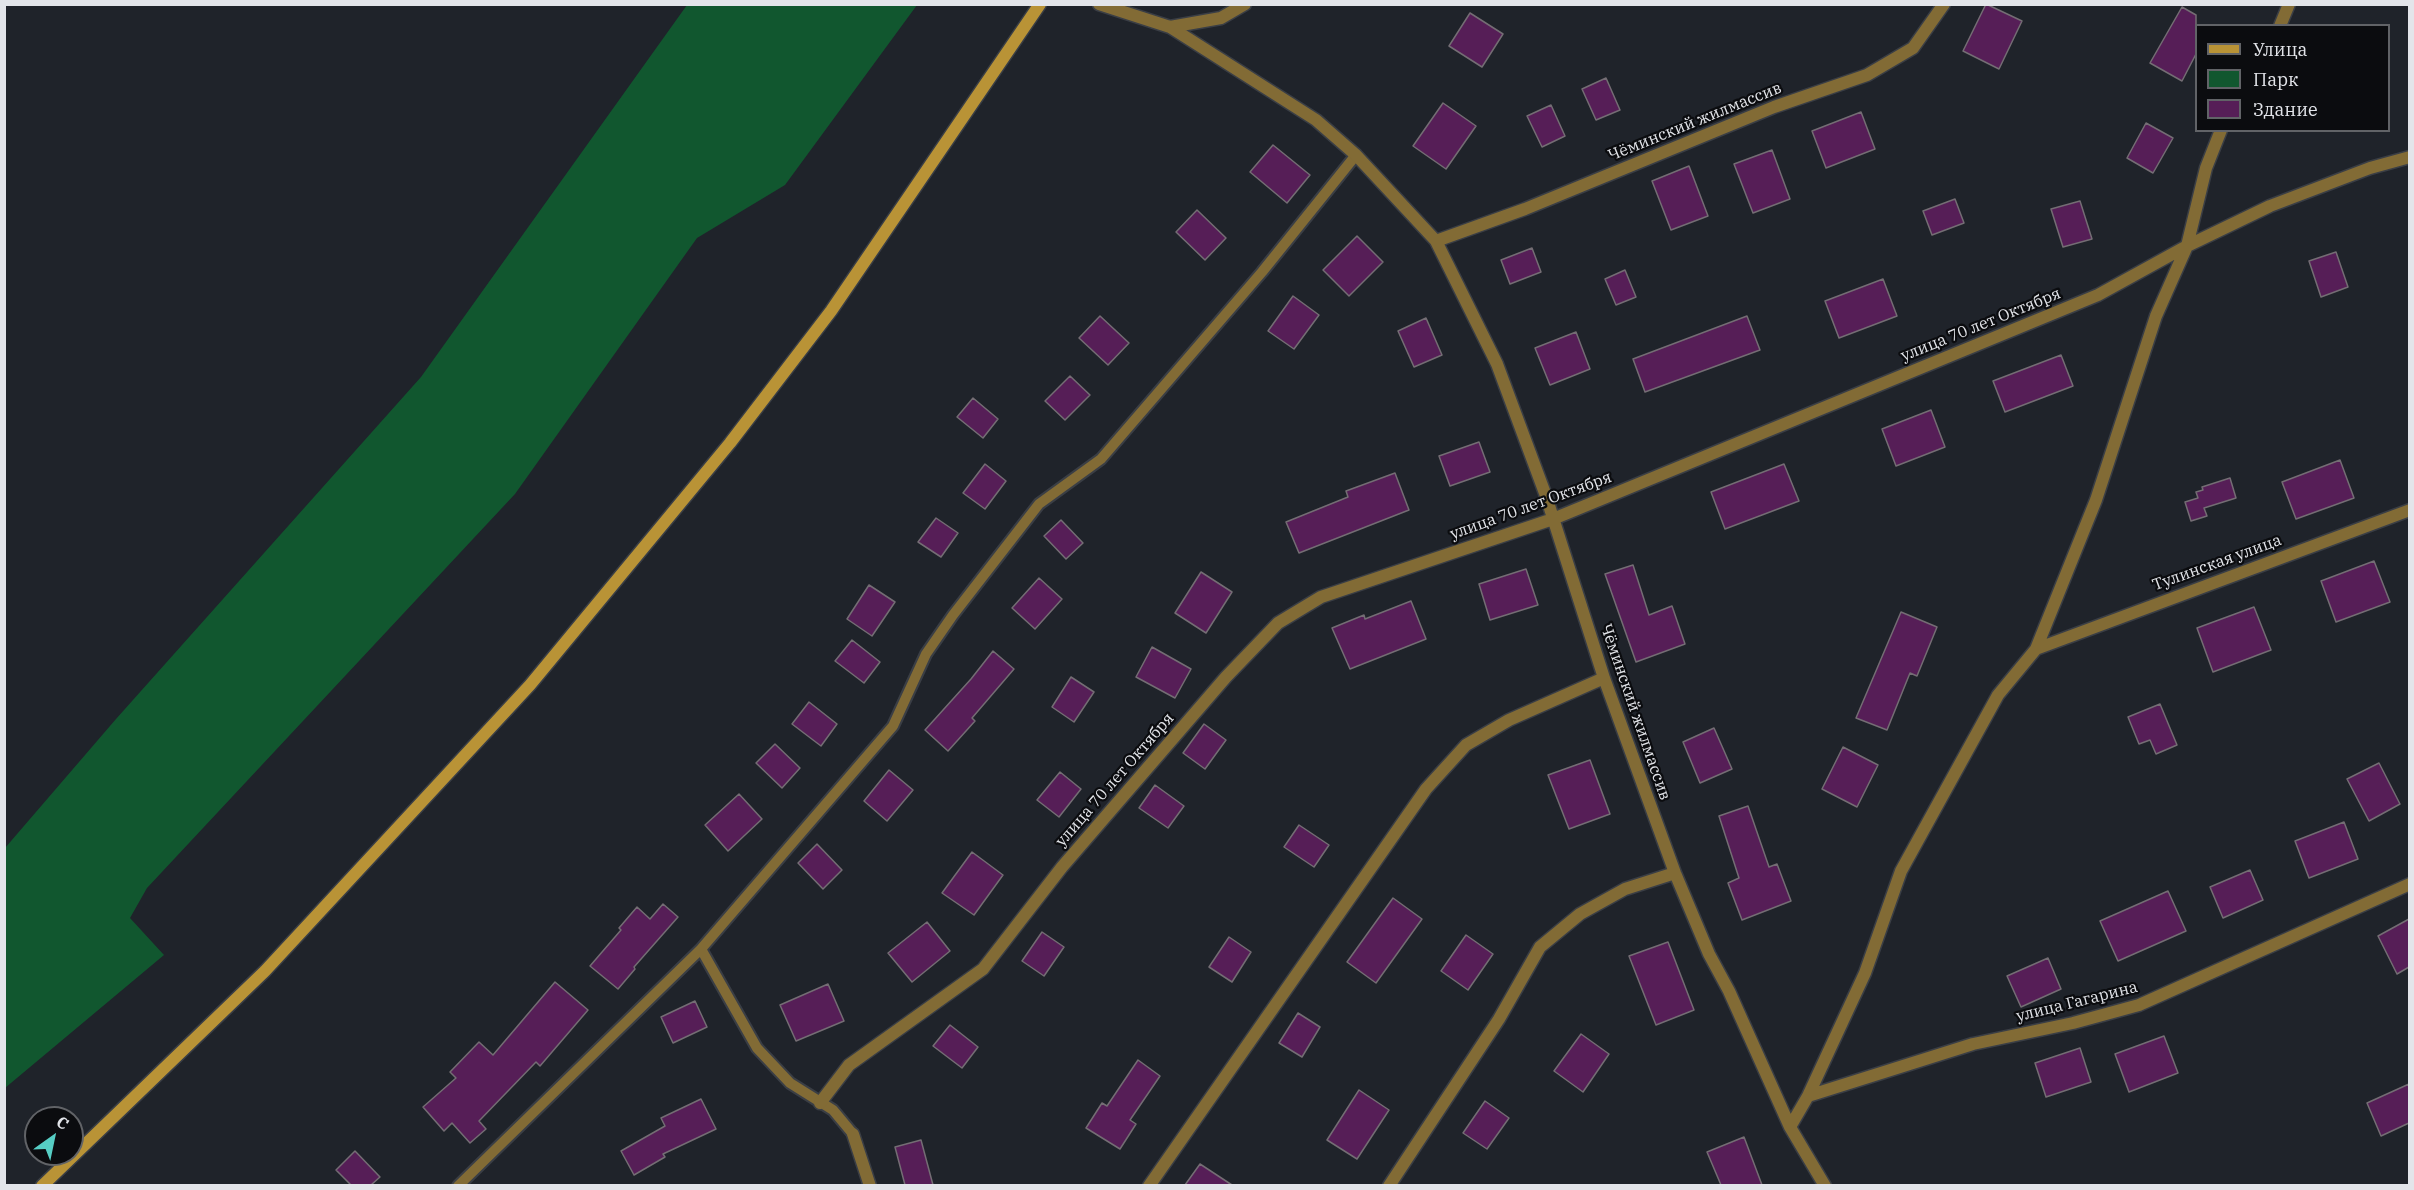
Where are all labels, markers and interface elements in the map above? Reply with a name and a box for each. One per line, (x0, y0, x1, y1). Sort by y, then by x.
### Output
legend (2195, 24, 2390, 132)
text: Улица (2253, 38, 2307, 61)
text: Парк (2253, 68, 2299, 91)
street label: Чёминский жилмассив (1606, 78, 1784, 166)
text: Здание (2253, 98, 2318, 121)
street label: улица 70 лет Октября (1898, 284, 2064, 366)
street label: улица 70 лет Октября (1448, 468, 1614, 544)
street label: Тулинская улица (2150, 531, 2284, 595)
street label: Чёминский жилмассив (1596, 621, 1674, 803)
street label: улица 70 лет Октября (1052, 709, 1178, 851)
street label: улица Гагарина (2014, 978, 2140, 1026)
north arrow (24, 1106, 84, 1166)
text: С (53, 1111, 73, 1134)

